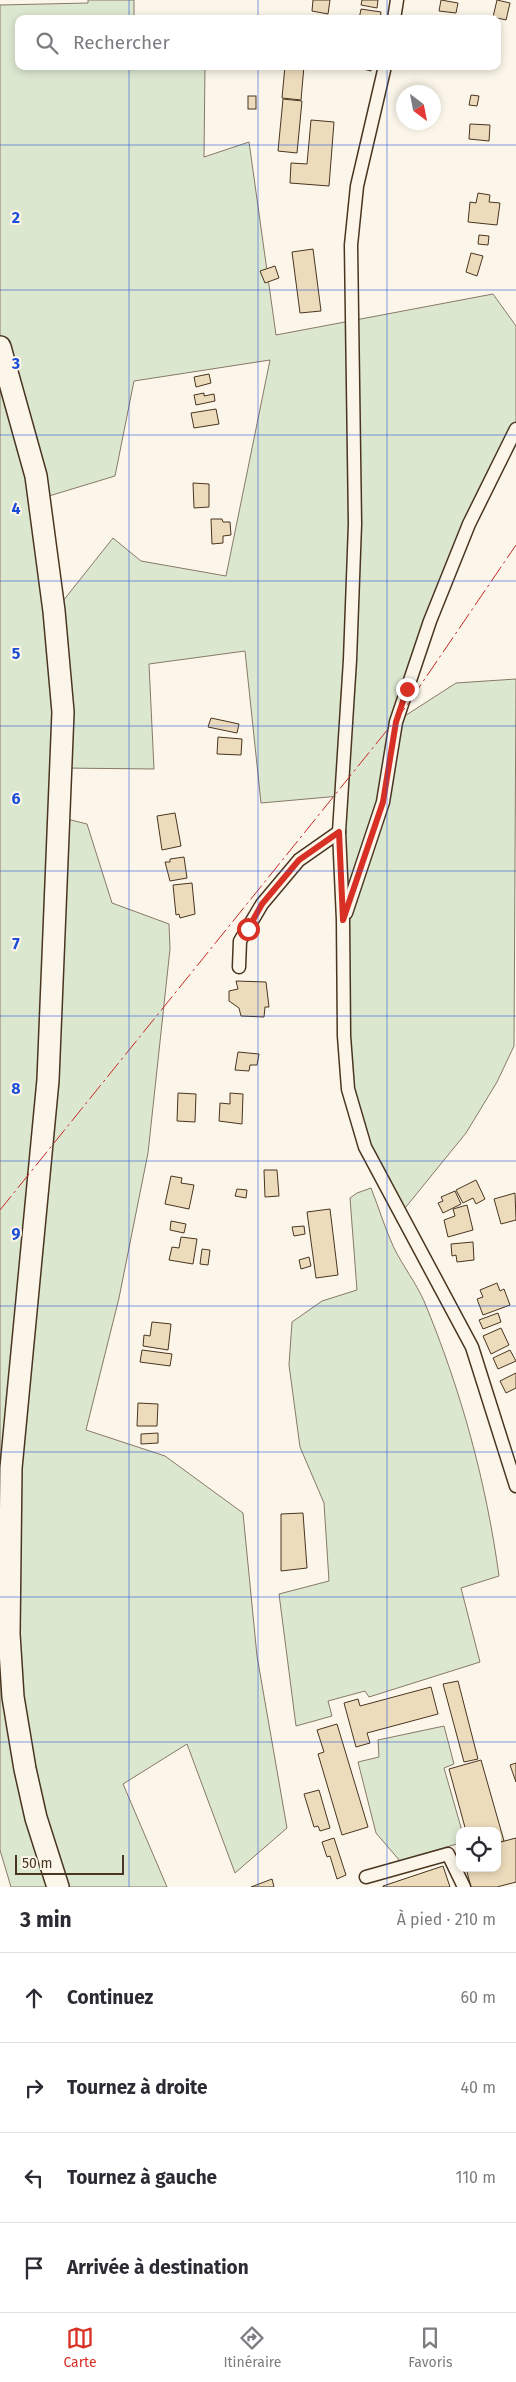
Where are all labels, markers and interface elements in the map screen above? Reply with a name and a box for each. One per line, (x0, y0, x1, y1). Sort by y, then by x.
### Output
search box (15, 15, 501, 70)
icon: search (33, 29, 61, 57)
text: Rechercher (73, 31, 170, 54)
north arrow (396, 85, 441, 130)
text: 2 (12, 208, 20, 227)
text: 3 (11, 354, 20, 373)
text: 4 (11, 499, 21, 518)
text: 5 (12, 644, 21, 663)
route end (396, 678, 419, 701)
text: 6 (11, 789, 21, 808)
route start (237, 918, 260, 941)
text: 7 (12, 934, 20, 953)
text: 8 (11, 1079, 21, 1098)
text: 9 (12, 1224, 21, 1243)
map controls (456, 1827, 501, 1872)
button: locate (456, 1827, 501, 1872)
scale bar (15, 1852, 124, 1875)
text: 50 m (22, 1855, 53, 1872)
text: 3 min (20, 1907, 72, 1933)
text: À pied · 210 m (397, 1910, 496, 1929)
icon: ahead (20, 1984, 48, 2012)
text: Continuez (67, 1986, 153, 2009)
text: 60 m (461, 1988, 496, 2007)
icon: right (20, 2074, 48, 2102)
text: Tournez à droite (67, 2076, 208, 2099)
text: 40 m (461, 2078, 496, 2097)
icon: left (20, 2164, 48, 2192)
text: Tournez à gauche (67, 2166, 217, 2189)
text: 110 m (455, 2168, 496, 2187)
icon: arrive (20, 2254, 48, 2282)
text: Arrivée à destination (67, 2256, 249, 2279)
tab: Carte (63, 2324, 97, 2371)
tab: Itinéraire (223, 2324, 281, 2371)
tab: Favoris (408, 2324, 453, 2371)

